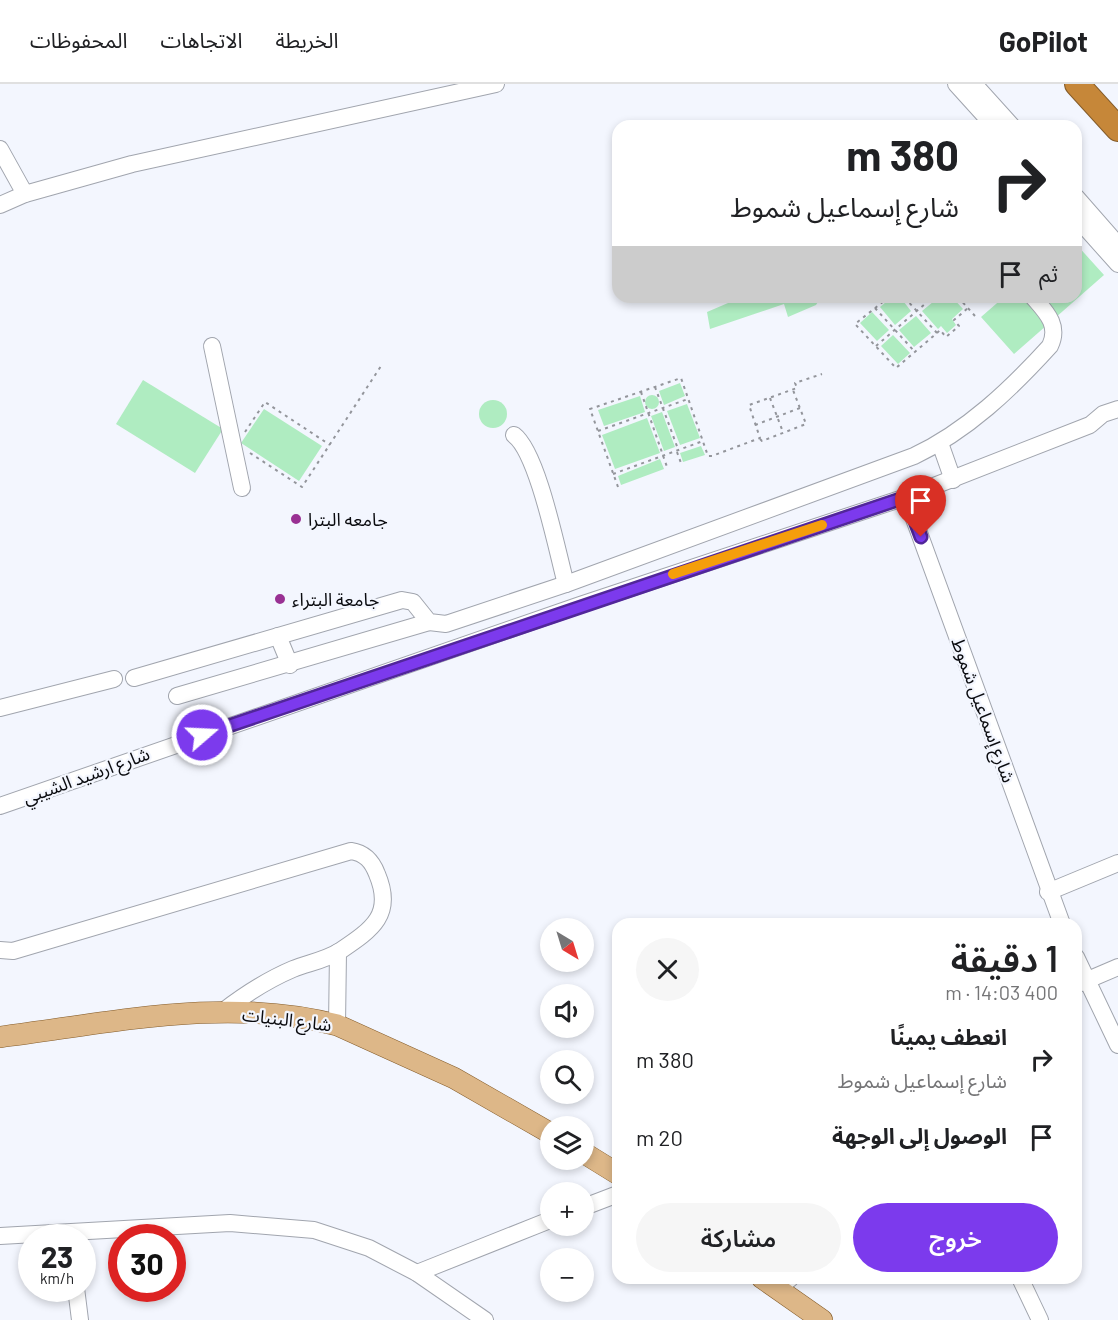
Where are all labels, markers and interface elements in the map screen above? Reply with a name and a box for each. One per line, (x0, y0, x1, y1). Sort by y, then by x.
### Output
text: GoPilot (999, 24, 1088, 58)
text: المحفوظات (30, 27, 127, 52)
text: الاتجاهات (160, 27, 242, 52)
text: الخريطة (275, 27, 338, 52)
text: 380 m (846, 129, 959, 179)
icon: right (980, 144, 1058, 222)
text: شارع إسماعيل شموط (730, 190, 959, 222)
icon: arrive (994, 258, 1027, 291)
text: ثم (1039, 260, 1058, 286)
pin (895, 475, 946, 537)
icon: arrive (904, 484, 937, 517)
place label: جامعه البترا (308, 508, 388, 531)
marker: جامعه البترا (289, 512, 303, 526)
place label: جامعة البتراء (292, 588, 379, 611)
marker: جامعة البتراء (273, 592, 287, 606)
street label: شارع إسماعيل شموط (944, 635, 1020, 787)
position arrow (170, 703, 234, 767)
street label: شارع ارشيد الشيبي (20, 742, 154, 812)
north arrow (540, 918, 594, 972)
map controls (540, 918, 594, 1302)
text: 1 دقيقة (951, 936, 1058, 979)
button: close (636, 938, 699, 1001)
text: 400 m · 14:03 (945, 980, 1058, 1004)
button: sound (540, 984, 594, 1038)
street label: شارع البنيات (241, 1003, 333, 1039)
text: انعطف يمينًا (890, 1023, 1007, 1049)
icon: right (1025, 1043, 1058, 1076)
text: 380 m (636, 1046, 694, 1072)
button: search (540, 1050, 594, 1104)
text: شارع إسماعيل شموط (838, 1068, 1007, 1092)
button: layers (540, 1116, 594, 1170)
icon: arrive (1025, 1121, 1058, 1154)
text: الوصول إلى الوجهة (832, 1122, 1007, 1148)
text: 20 m (636, 1124, 683, 1150)
button: + (540, 1182, 594, 1236)
button: مشاركة (636, 1203, 841, 1272)
button: خروج (853, 1203, 1058, 1272)
speed limit sign: 30 (108, 1224, 186, 1302)
text: 23 (41, 1238, 73, 1274)
button: − (540, 1248, 594, 1302)
text: km/h (40, 1269, 74, 1287)

